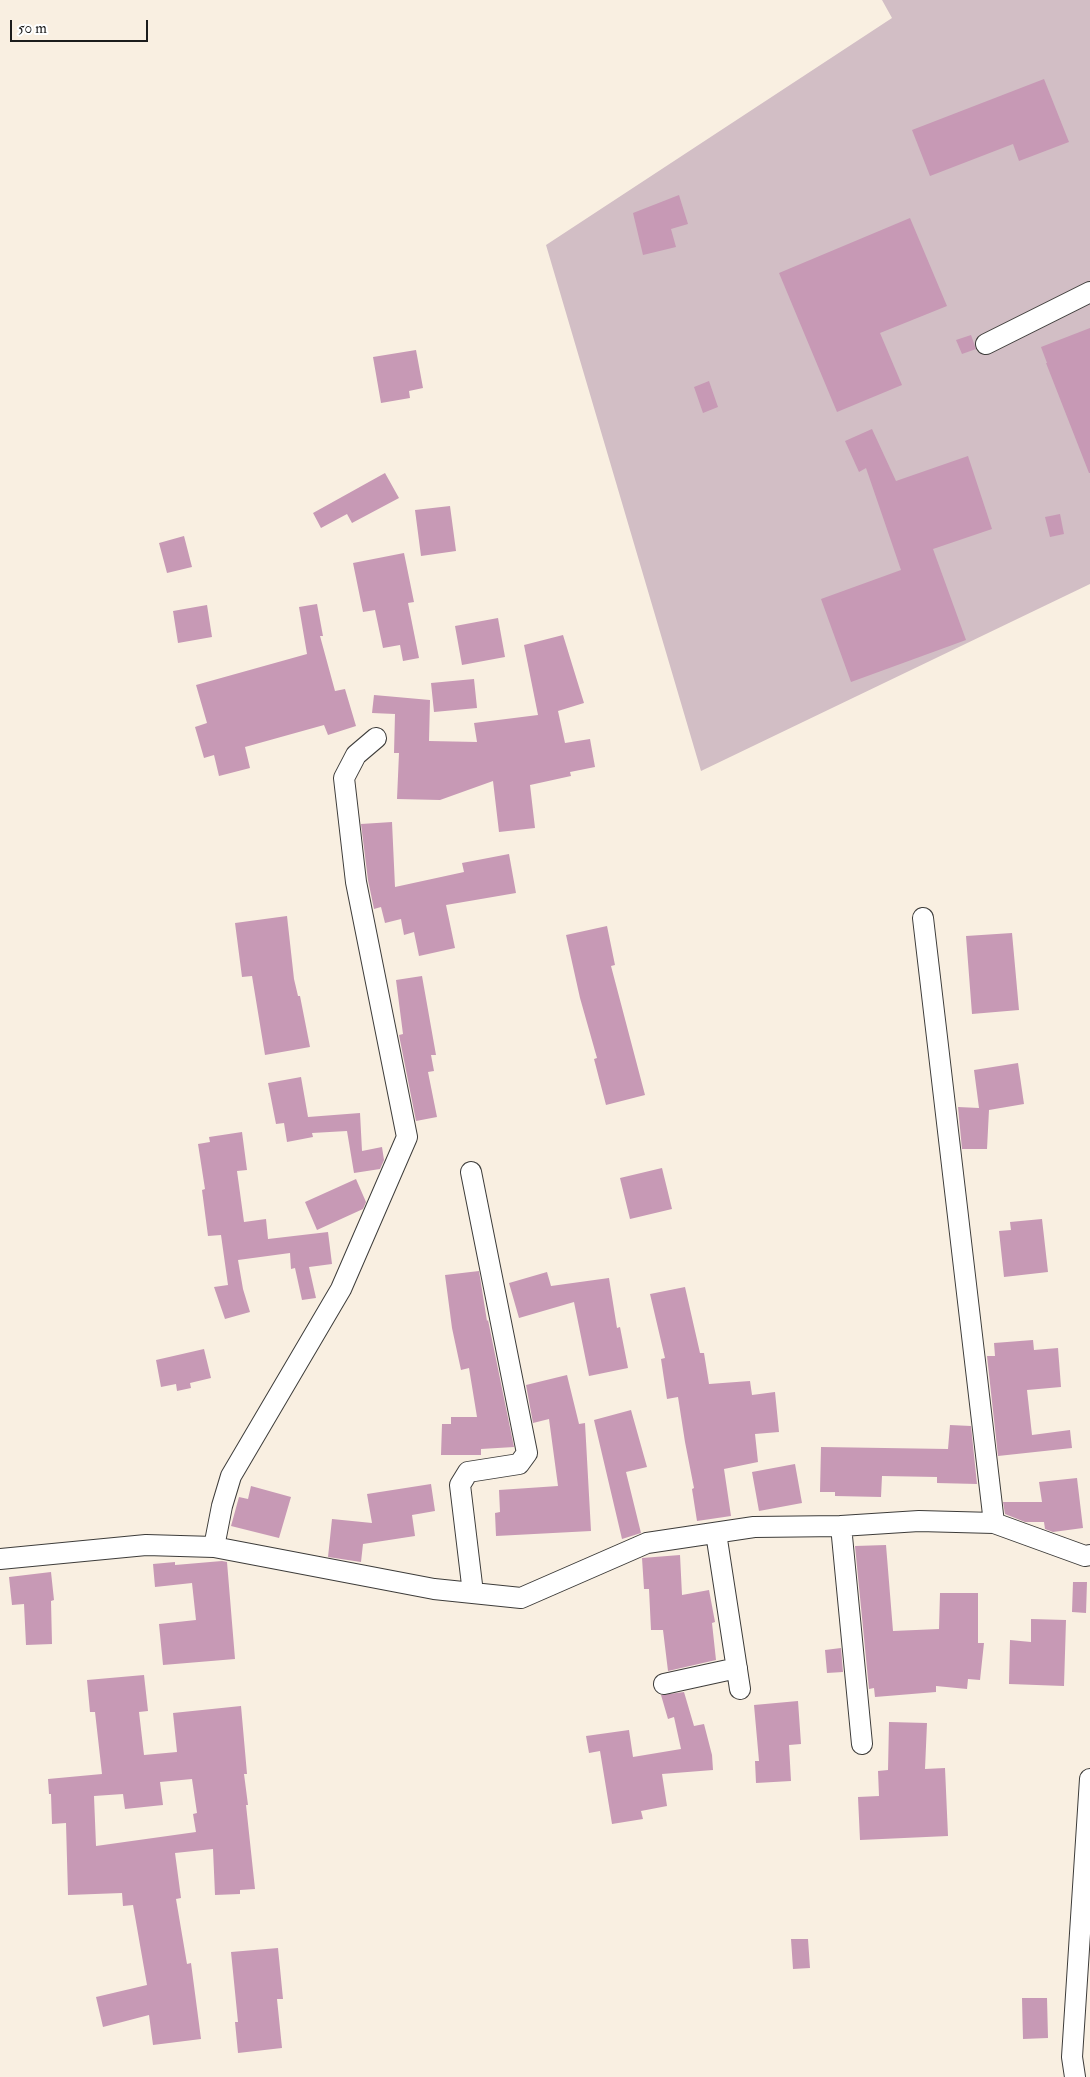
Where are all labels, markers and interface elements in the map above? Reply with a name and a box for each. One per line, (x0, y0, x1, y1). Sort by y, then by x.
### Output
scale bar (12, 10, 150, 42)
text: 50 m (18, 19, 47, 38)

